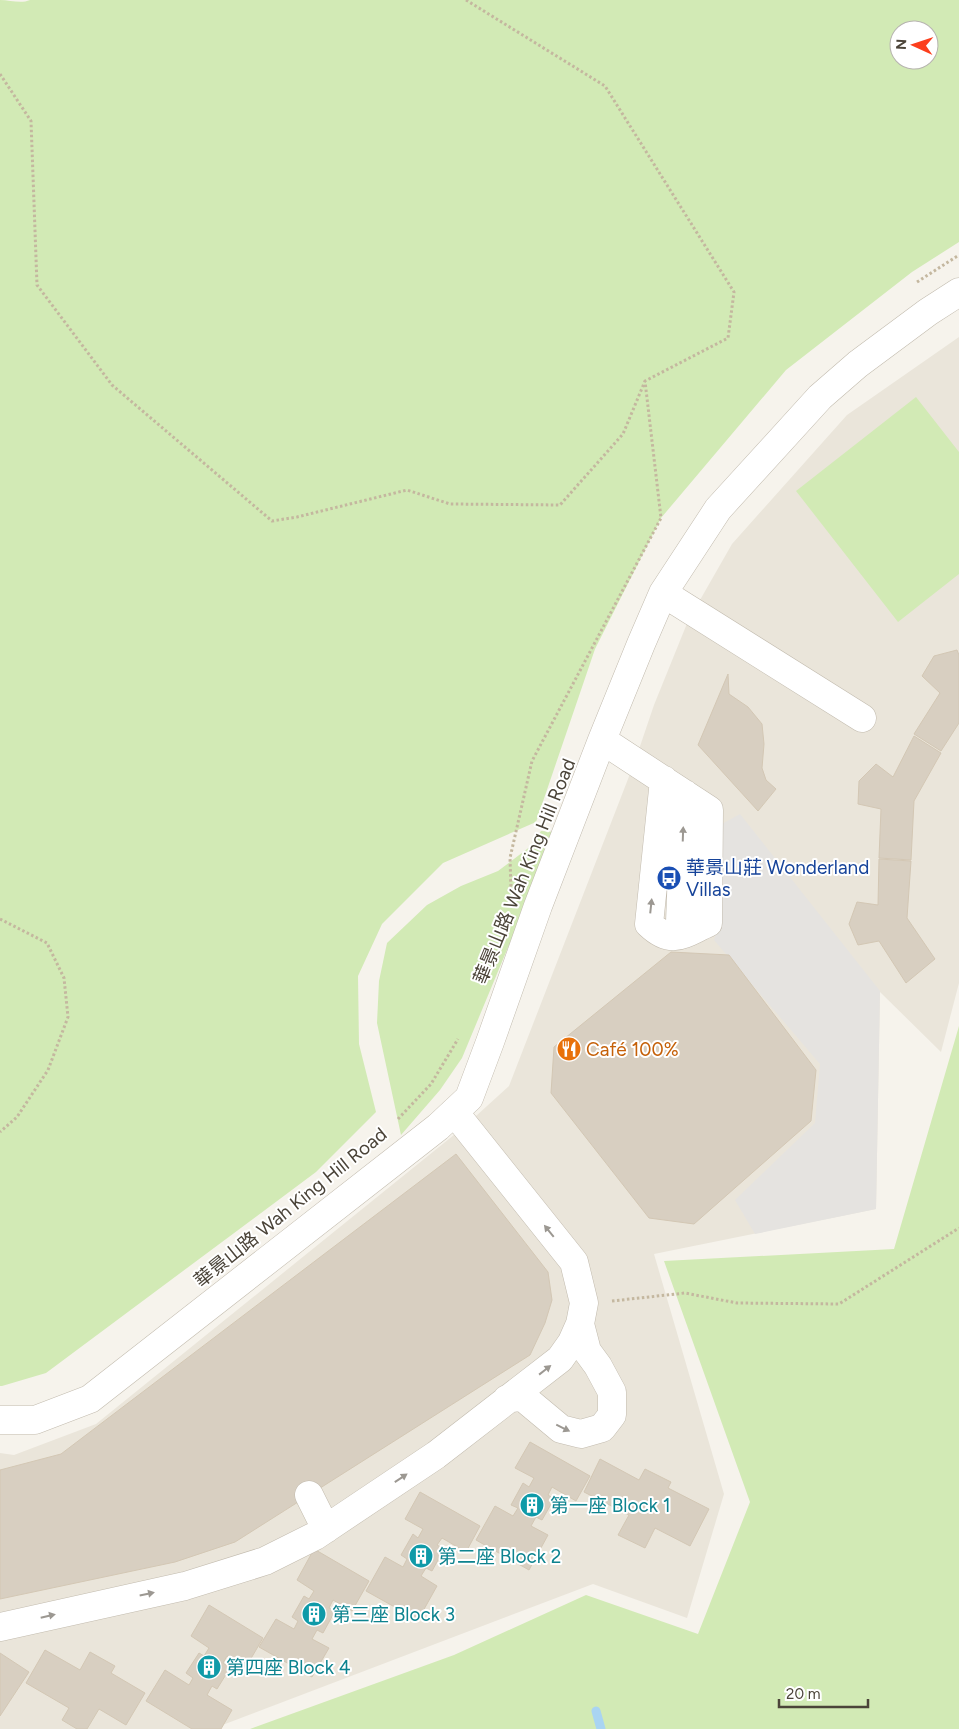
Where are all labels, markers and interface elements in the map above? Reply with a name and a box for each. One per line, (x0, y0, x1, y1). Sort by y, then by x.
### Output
north arrow (889, 20, 939, 70)
text: N (893, 38, 910, 50)
street label: 華景山路 Wah King Hill Road (469, 755, 580, 987)
one-way arrow (679, 826, 687, 842)
place label: 華景山莊 Wonderland Villas (686, 856, 869, 901)
bus stop icon: 華景山莊 Wonderland Villas (656, 865, 682, 891)
one-way arrow (647, 898, 655, 914)
restaurant icon: Café 100% (556, 1036, 582, 1062)
place label: Café 100% (586, 1038, 679, 1061)
street label: 華景山路 Wah King Hill Road (189, 1123, 391, 1292)
one-way arrow (544, 1225, 555, 1238)
one-way arrow (538, 1365, 551, 1376)
one-way arrow (556, 1424, 570, 1432)
one-way arrow (395, 1473, 408, 1483)
building icon: 第一座 Block 1 (519, 1492, 545, 1518)
place label: 第一座 Block 1 (550, 1494, 671, 1517)
building icon: 第二座 Block 2 (408, 1543, 434, 1569)
place label: 第二座 Block 2 (438, 1545, 561, 1568)
one-way arrow (139, 1590, 155, 1598)
building icon: 第三座 Block 3 (301, 1601, 327, 1627)
place label: 第三座 Block 3 (332, 1603, 455, 1626)
one-way arrow (40, 1612, 55, 1620)
building icon: 第四座 Block 4 (196, 1654, 222, 1680)
place label: 第四座 Block 4 (226, 1656, 351, 1679)
scale bar (779, 1676, 868, 1708)
text: 20 m (786, 1685, 820, 1703)

